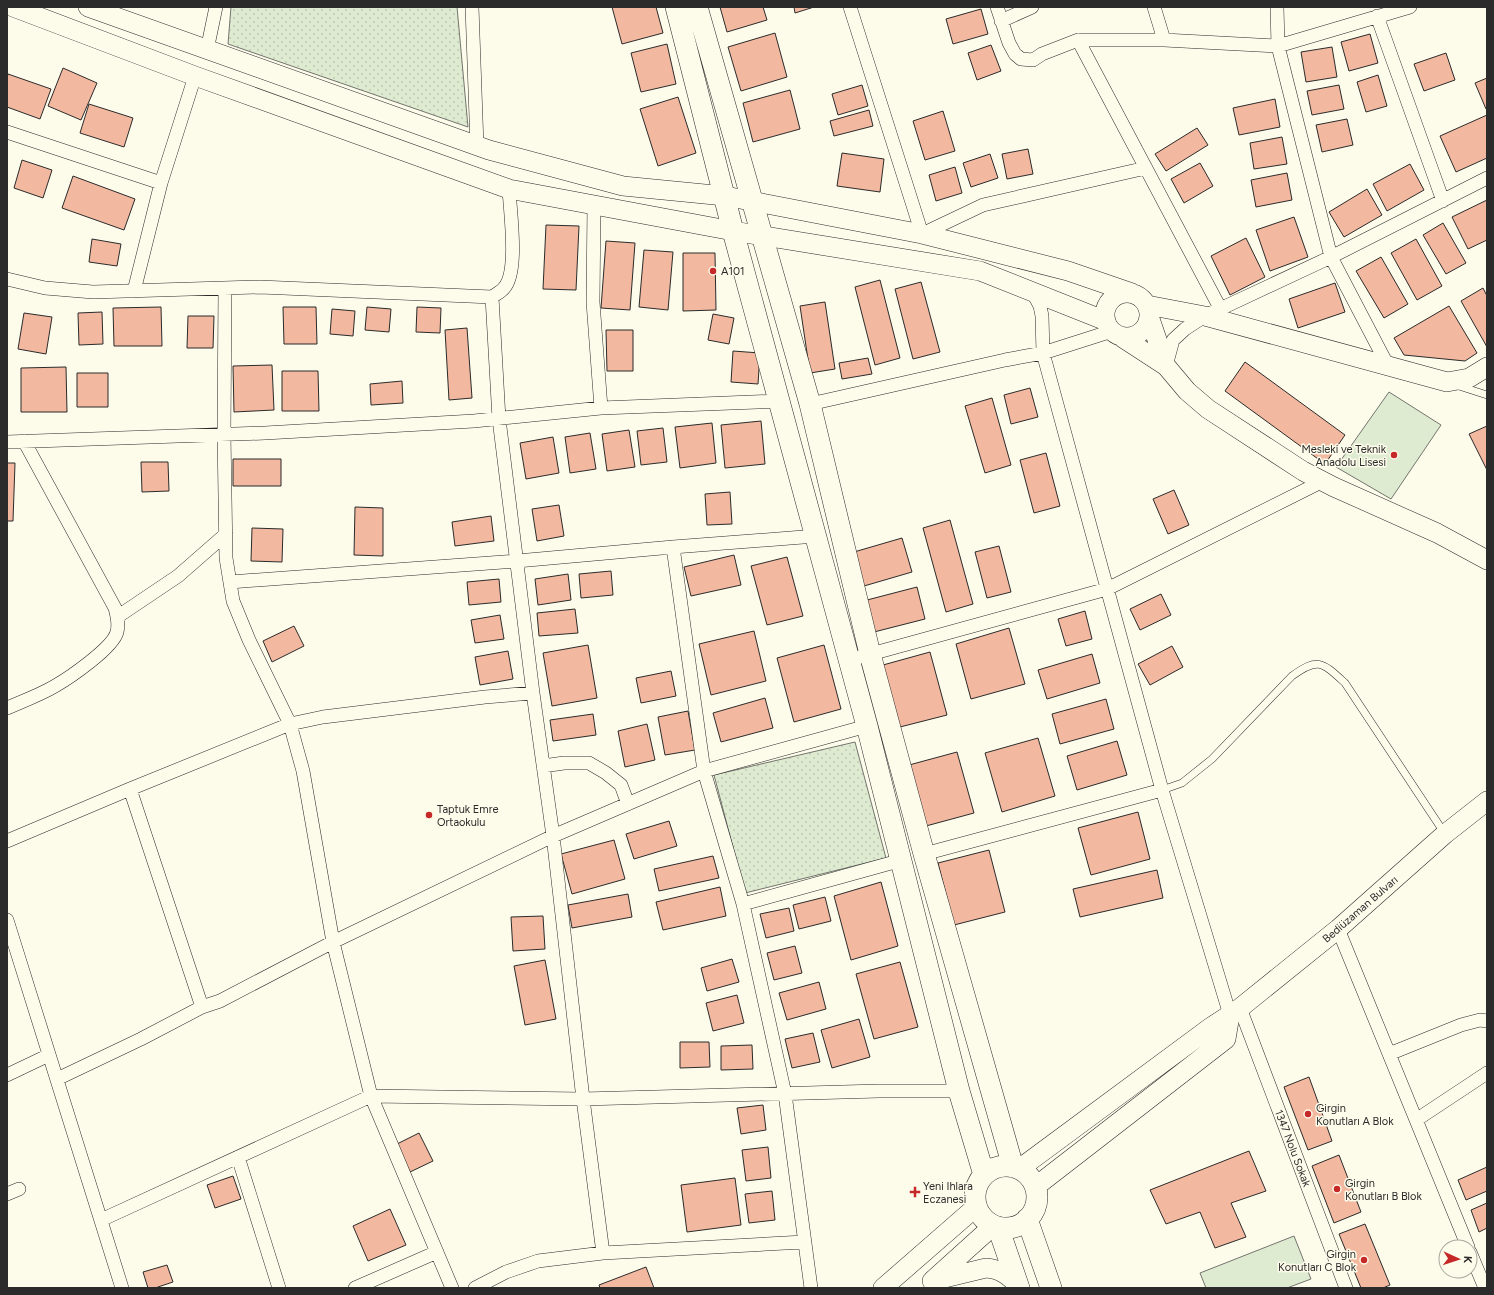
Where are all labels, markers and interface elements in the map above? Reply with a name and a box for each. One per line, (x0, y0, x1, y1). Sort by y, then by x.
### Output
place label: A101 (721, 265, 745, 278)
marker: A101 (708, 266, 718, 276)
place label: Mesleki ve Teknik Anadolu Lisesi (1301, 443, 1387, 469)
marker: Mesleki ve Teknik Anadolu Lisesi (1389, 450, 1399, 460)
place label: Taptuk Emre Ortaokulu (437, 803, 498, 829)
marker: Taptuk Emre Ortaokulu (424, 810, 434, 820)
street label: Bediüzaman Bulvarı (1320, 873, 1401, 946)
place label: Girgin Konutları A Blok (1316, 1102, 1394, 1128)
street label: 1347 Nolu Sokak (1272, 1108, 1313, 1189)
marker: Girgin Konutları A Blok (1303, 1109, 1313, 1119)
place label: Girgin Konutları B Blok (1345, 1177, 1422, 1203)
place label: Yeni Ihlara Eczanesi (923, 1180, 973, 1206)
marker: Girgin Konutları B Blok (1332, 1184, 1342, 1194)
marker: Yeni Ihlara Eczanesi (910, 1187, 920, 1197)
north arrow (1438, 1239, 1478, 1279)
place label: Girgin Konutları C Blok (1278, 1248, 1357, 1274)
marker: Girgin Konutları C Blok (1359, 1255, 1369, 1265)
text: K (1461, 1255, 1474, 1264)

